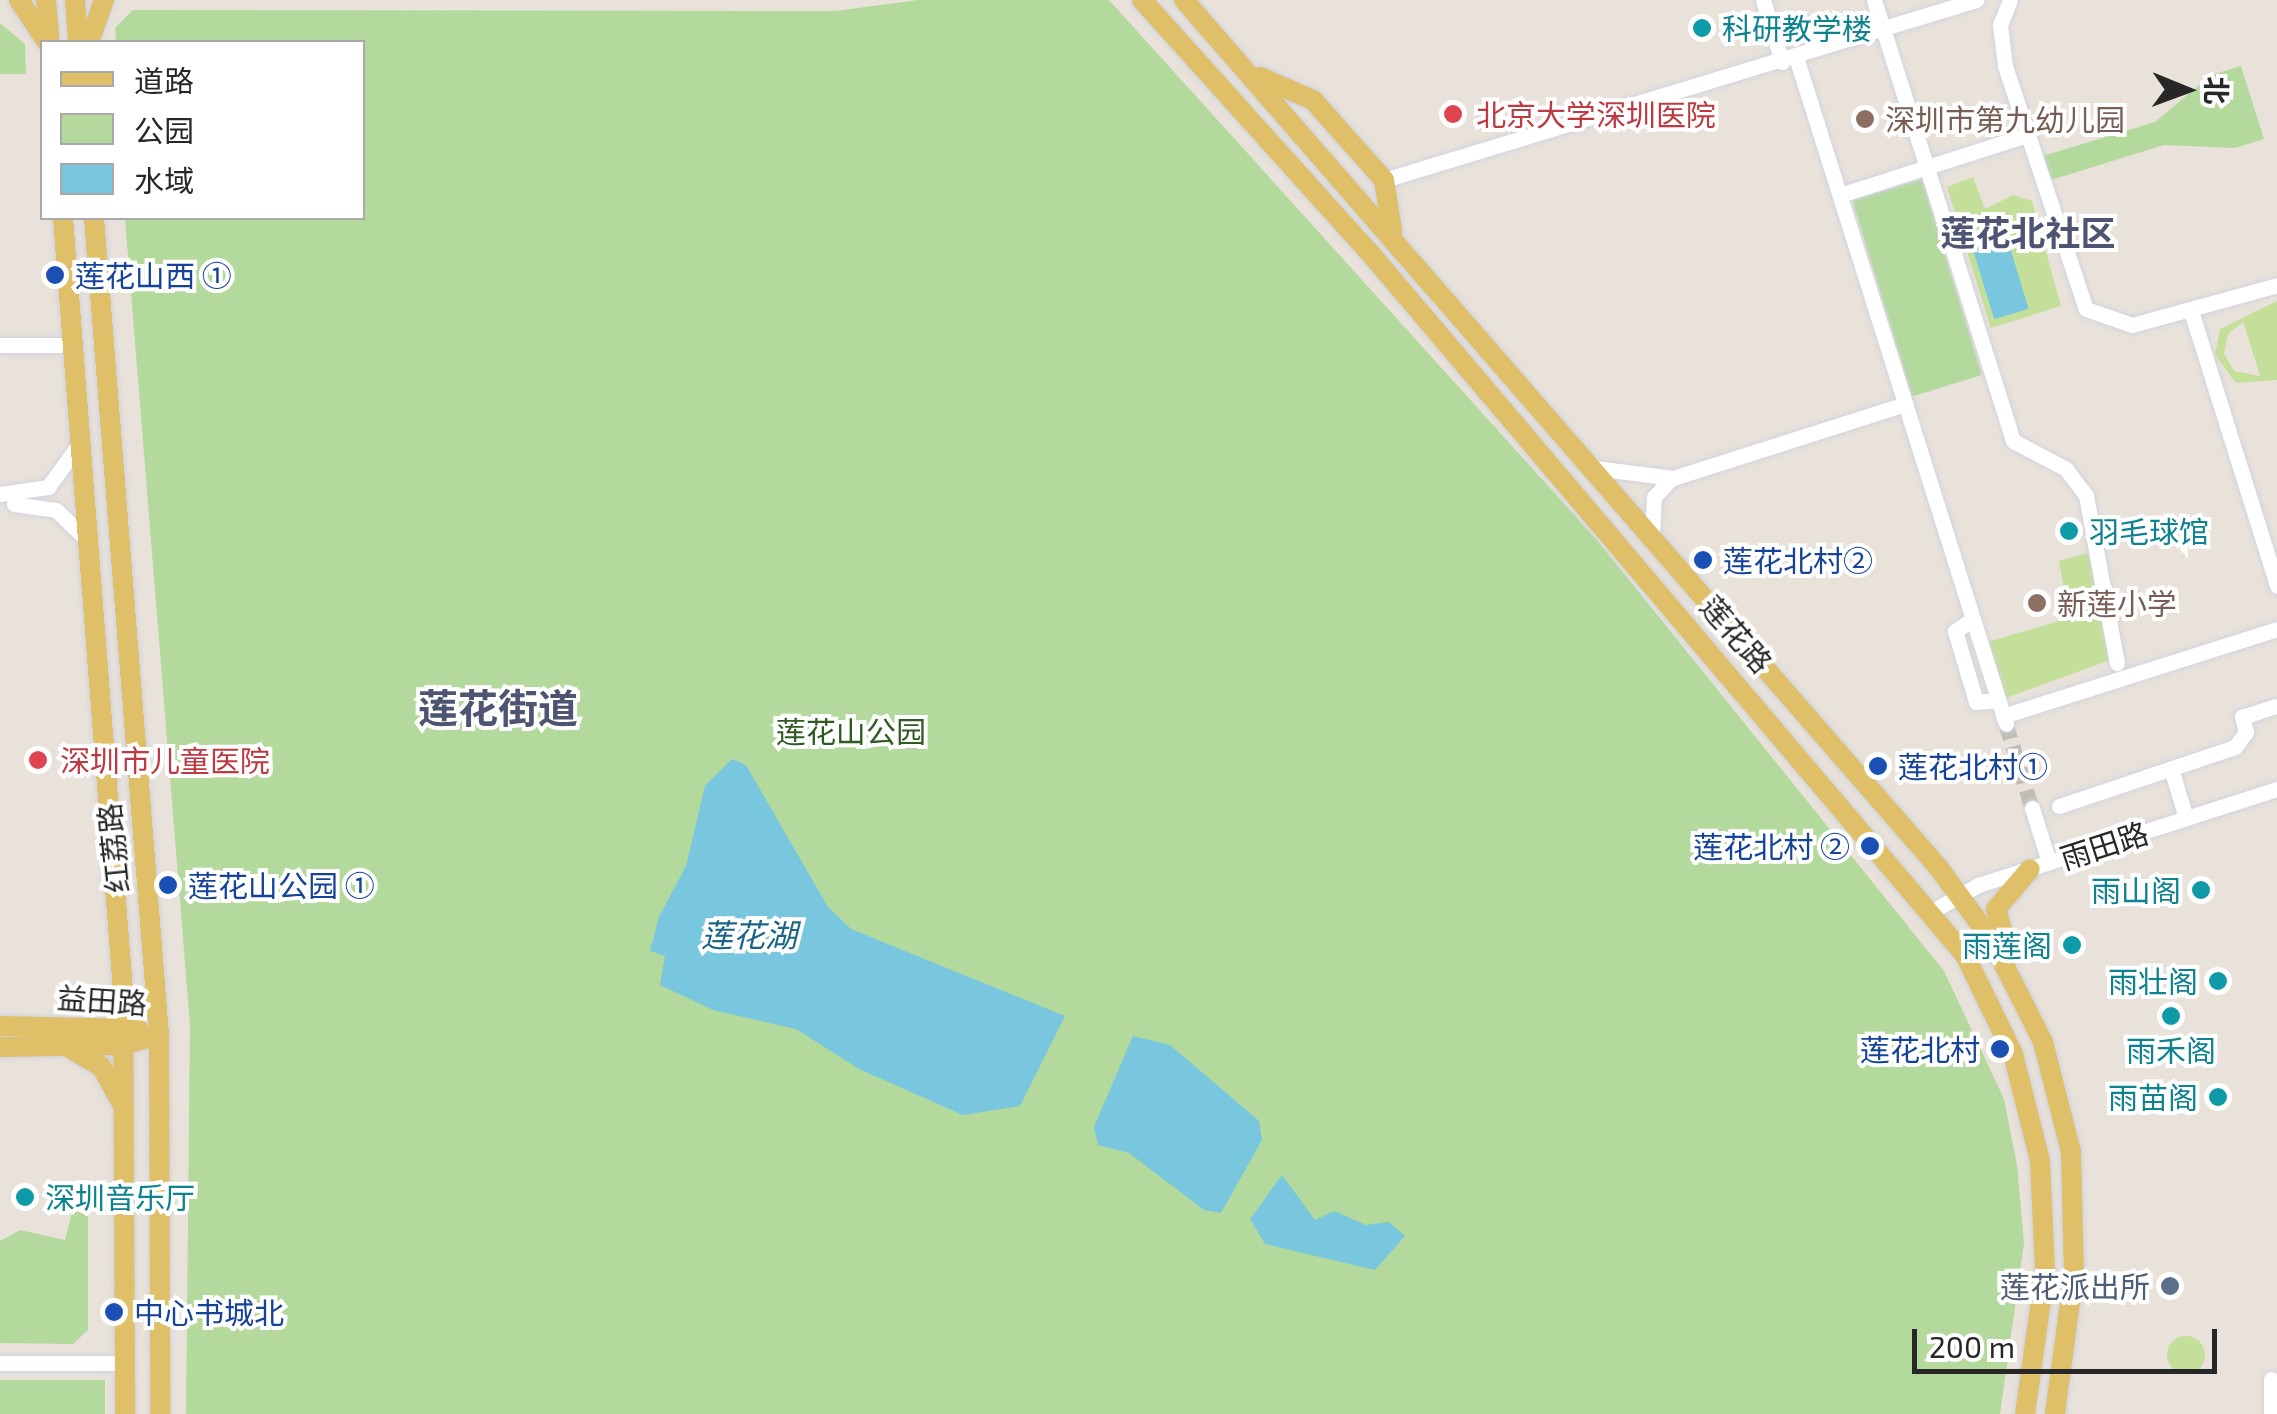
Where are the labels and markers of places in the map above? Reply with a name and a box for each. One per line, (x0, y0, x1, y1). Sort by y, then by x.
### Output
place label: 科研教学楼 (1722, 10, 1872, 46)
marker: 科研教学楼 (1691, 17, 1713, 39)
place label: 北京大学深圳医院 (1476, 96, 1716, 132)
marker: 北京大学深圳医院 (1440, 101, 1466, 127)
place label: 深圳市第九幼儿园 (1885, 101, 2125, 137)
marker: 深圳市第九幼儿园 (1854, 108, 1876, 130)
place label: 莲花山西 ① (75, 257, 232, 293)
marker: 莲花山西 ① (44, 264, 66, 286)
place label: 羽毛球馆 (2089, 513, 2209, 549)
marker: 羽毛球馆 (2058, 520, 2080, 542)
place label: 莲花北村② (1723, 542, 1873, 578)
marker: 莲花北村② (1692, 549, 1714, 571)
place label: 新莲小学 (2057, 585, 2177, 621)
marker: 新莲小学 (2026, 592, 2048, 614)
place label: 深圳市儿童医院 (60, 742, 270, 778)
marker: 深圳市儿童医院 (25, 747, 51, 773)
place label: 莲花北村① (1898, 748, 2048, 784)
marker: 莲花北村① (1867, 755, 1889, 777)
place label: 莲花北村 ② (1693, 828, 1850, 864)
marker: 莲花北村 ② (1859, 835, 1881, 857)
place label: 莲花山公园 ① (188, 867, 375, 903)
place label: 雨山阁 (2091, 872, 2181, 908)
marker: 莲花山公园 ① (157, 874, 179, 896)
marker: 雨山阁 (2190, 879, 2212, 901)
place label: 雨莲阁 (1962, 927, 2052, 963)
marker: 雨莲阁 (2061, 934, 2083, 956)
place label: 雨壮阁 (2108, 963, 2198, 999)
marker: 雨壮阁 (2207, 970, 2229, 992)
marker: 雨禾阁 (2160, 1005, 2182, 1027)
place label: 莲花北村 (1860, 1031, 1980, 1067)
place label: 雨禾阁 (2126, 1032, 2216, 1068)
marker: 莲花北村 (1989, 1038, 2011, 1060)
place label: 雨苗阁 (2108, 1079, 2198, 1115)
marker: 雨苗阁 (2207, 1086, 2229, 1108)
place label: 深圳音乐厅 (45, 1179, 195, 1215)
marker: 深圳音乐厅 (14, 1186, 36, 1208)
place label: 莲花派出所 (2000, 1268, 2150, 1304)
marker: 莲花派出所 (2159, 1275, 2181, 1297)
place label: 中心书城北 (134, 1294, 284, 1330)
marker: 中心书城北 (103, 1301, 125, 1323)

